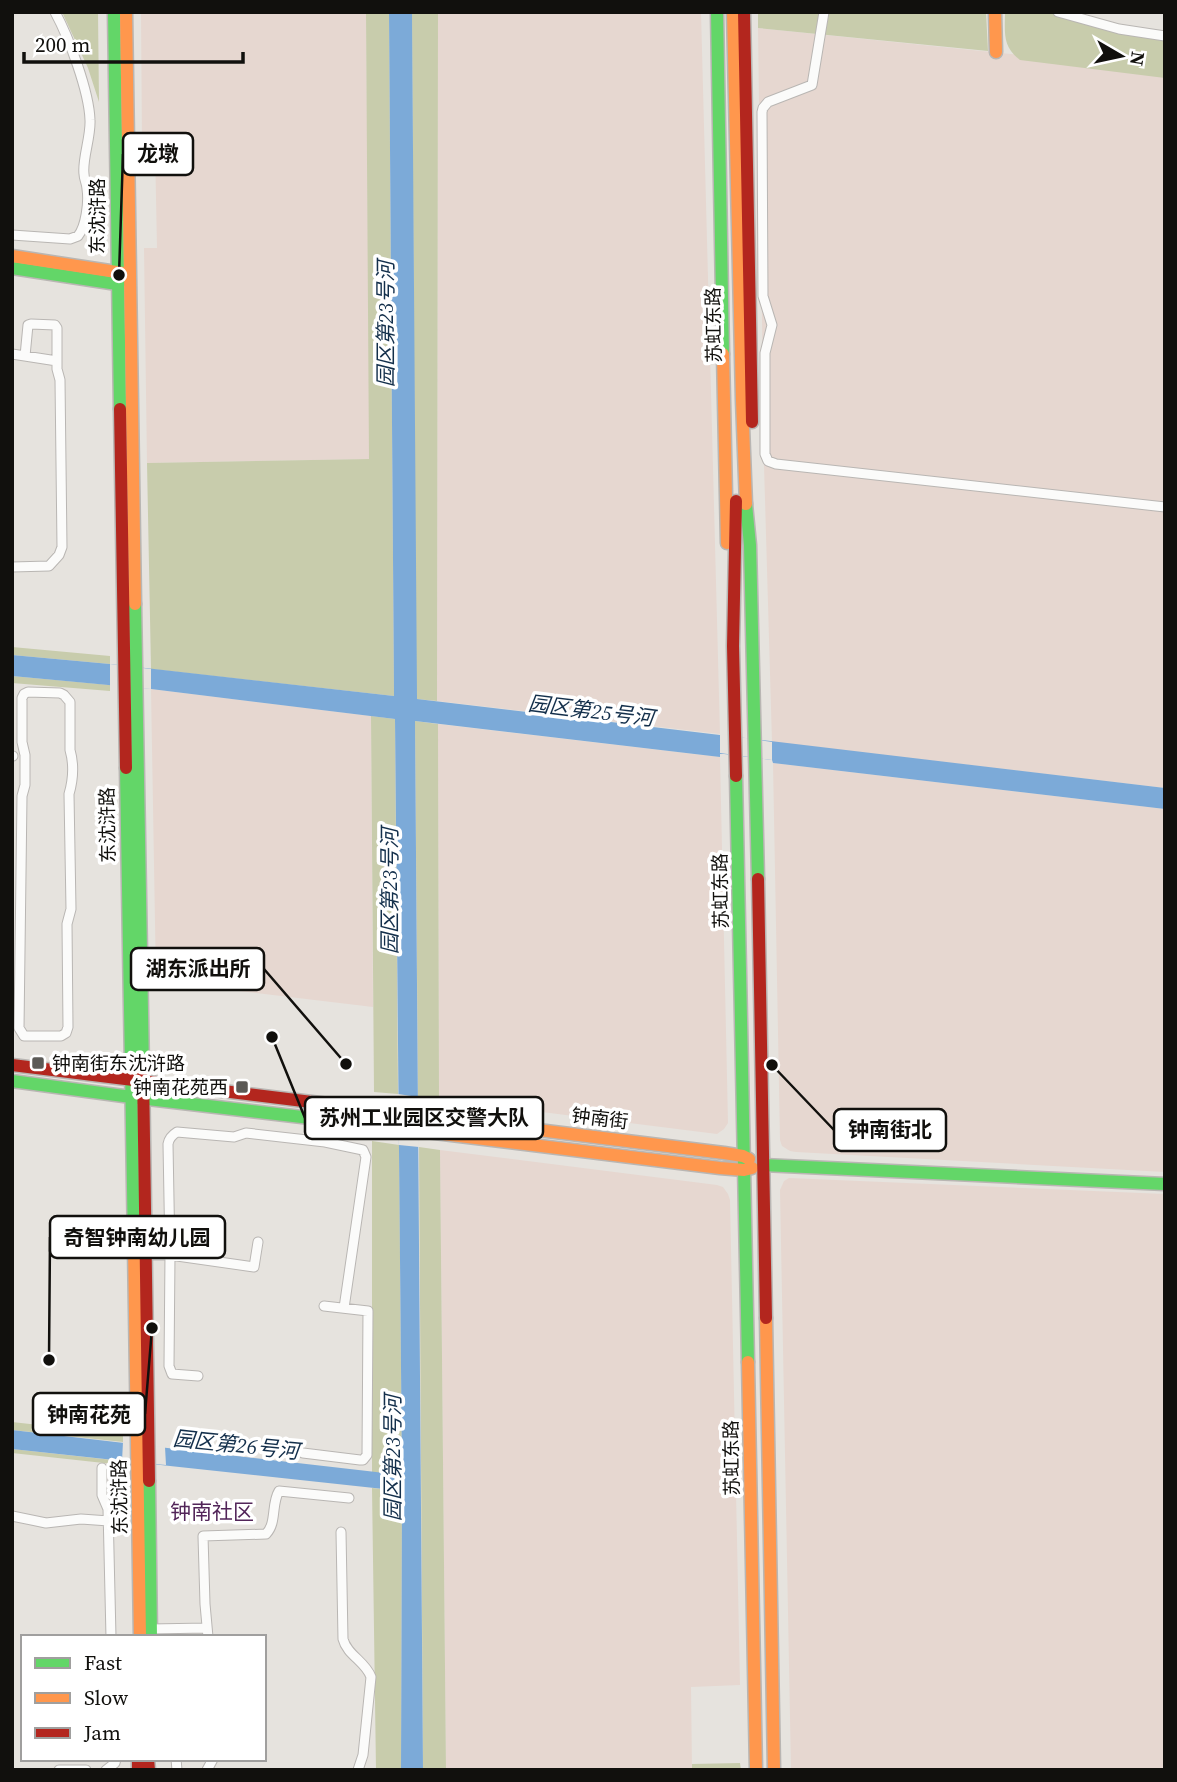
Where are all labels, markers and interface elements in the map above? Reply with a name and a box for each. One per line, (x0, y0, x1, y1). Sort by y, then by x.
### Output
scale bar (24, 21, 243, 65)
north arrow (1086, 21, 1156, 91)
text: 200 m (35, 30, 90, 59)
text: N (1124, 50, 1152, 68)
callout: 龙墩 (123, 133, 193, 175)
text: 龙墩 (137, 139, 179, 168)
street label: 东沈浒路 (84, 178, 110, 254)
water label: 园区第23号河 (371, 257, 400, 387)
street label: 苏虹东路 (699, 287, 727, 363)
water label: 园区第25号河 (527, 688, 660, 733)
street label: 东沈浒路 (93, 787, 121, 863)
water label: 园区第23号河 (375, 824, 404, 954)
street label: 苏虹东路 (706, 853, 734, 929)
callout: 湖东派出所 (131, 948, 264, 990)
text: 湖东派出所 (146, 954, 251, 983)
place label: 钟南街东沈浒路 (52, 1050, 185, 1076)
marker: 钟南街东沈浒路 (30, 1055, 46, 1071)
place label: 钟南花苑西 (133, 1074, 228, 1100)
marker: 钟南花苑西 (234, 1079, 250, 1095)
callout: 苏州工业园区交警大队 (305, 1097, 543, 1139)
street label: 钟南街 (570, 1102, 630, 1134)
text: 苏州工业园区交警大队 (319, 1103, 529, 1132)
callout: 钟南街北 (834, 1109, 946, 1151)
text: 钟南街北 (848, 1115, 932, 1144)
callout: 奇智钟南幼儿园 (50, 1216, 225, 1258)
text: 奇智钟南幼儿园 (64, 1223, 211, 1252)
water label: 园区第23号河 (378, 1391, 407, 1521)
callout: 钟南花苑 (33, 1393, 145, 1435)
text: 钟南花苑 (47, 1400, 131, 1429)
street label: 苏虹东路 (717, 1420, 745, 1496)
water label: 园区第26号河 (172, 1423, 304, 1466)
street label: 东沈浒路 (105, 1459, 133, 1535)
district label: 钟南社区 (170, 1497, 254, 1526)
legend (21, 1635, 266, 1761)
text: Fast (84, 1648, 122, 1677)
text: Slow (84, 1683, 128, 1712)
text: Jam (83, 1718, 121, 1747)

